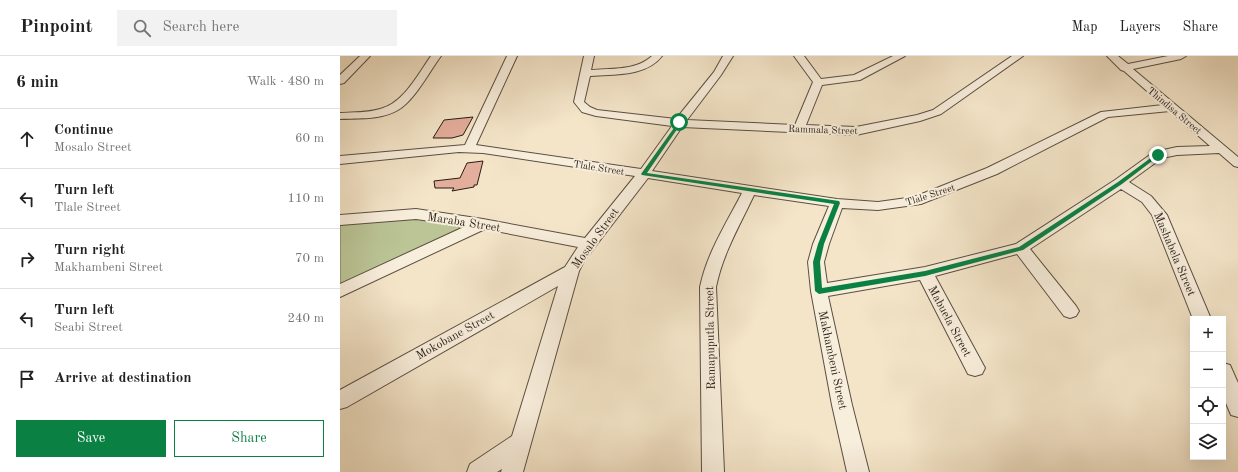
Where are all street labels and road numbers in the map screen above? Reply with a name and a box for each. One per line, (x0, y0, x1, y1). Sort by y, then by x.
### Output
street label: Thindisa Street (1145, 85, 1204, 137)
street label: Rammala Street (788, 124, 859, 136)
street label: Tlale Street (573, 159, 625, 177)
street label: Tlale Street (904, 182, 957, 208)
street label: Mosalo Street (570, 206, 622, 271)
street label: Maraba Street (426, 211, 501, 235)
street label: Mashabela Street (1151, 211, 1197, 298)
street label: Mabuela Street (925, 284, 973, 359)
street label: Ramapuputla Street (704, 286, 718, 390)
street label: Mokobane Street (414, 309, 497, 362)
street label: Makhambeni Street (816, 310, 848, 411)

